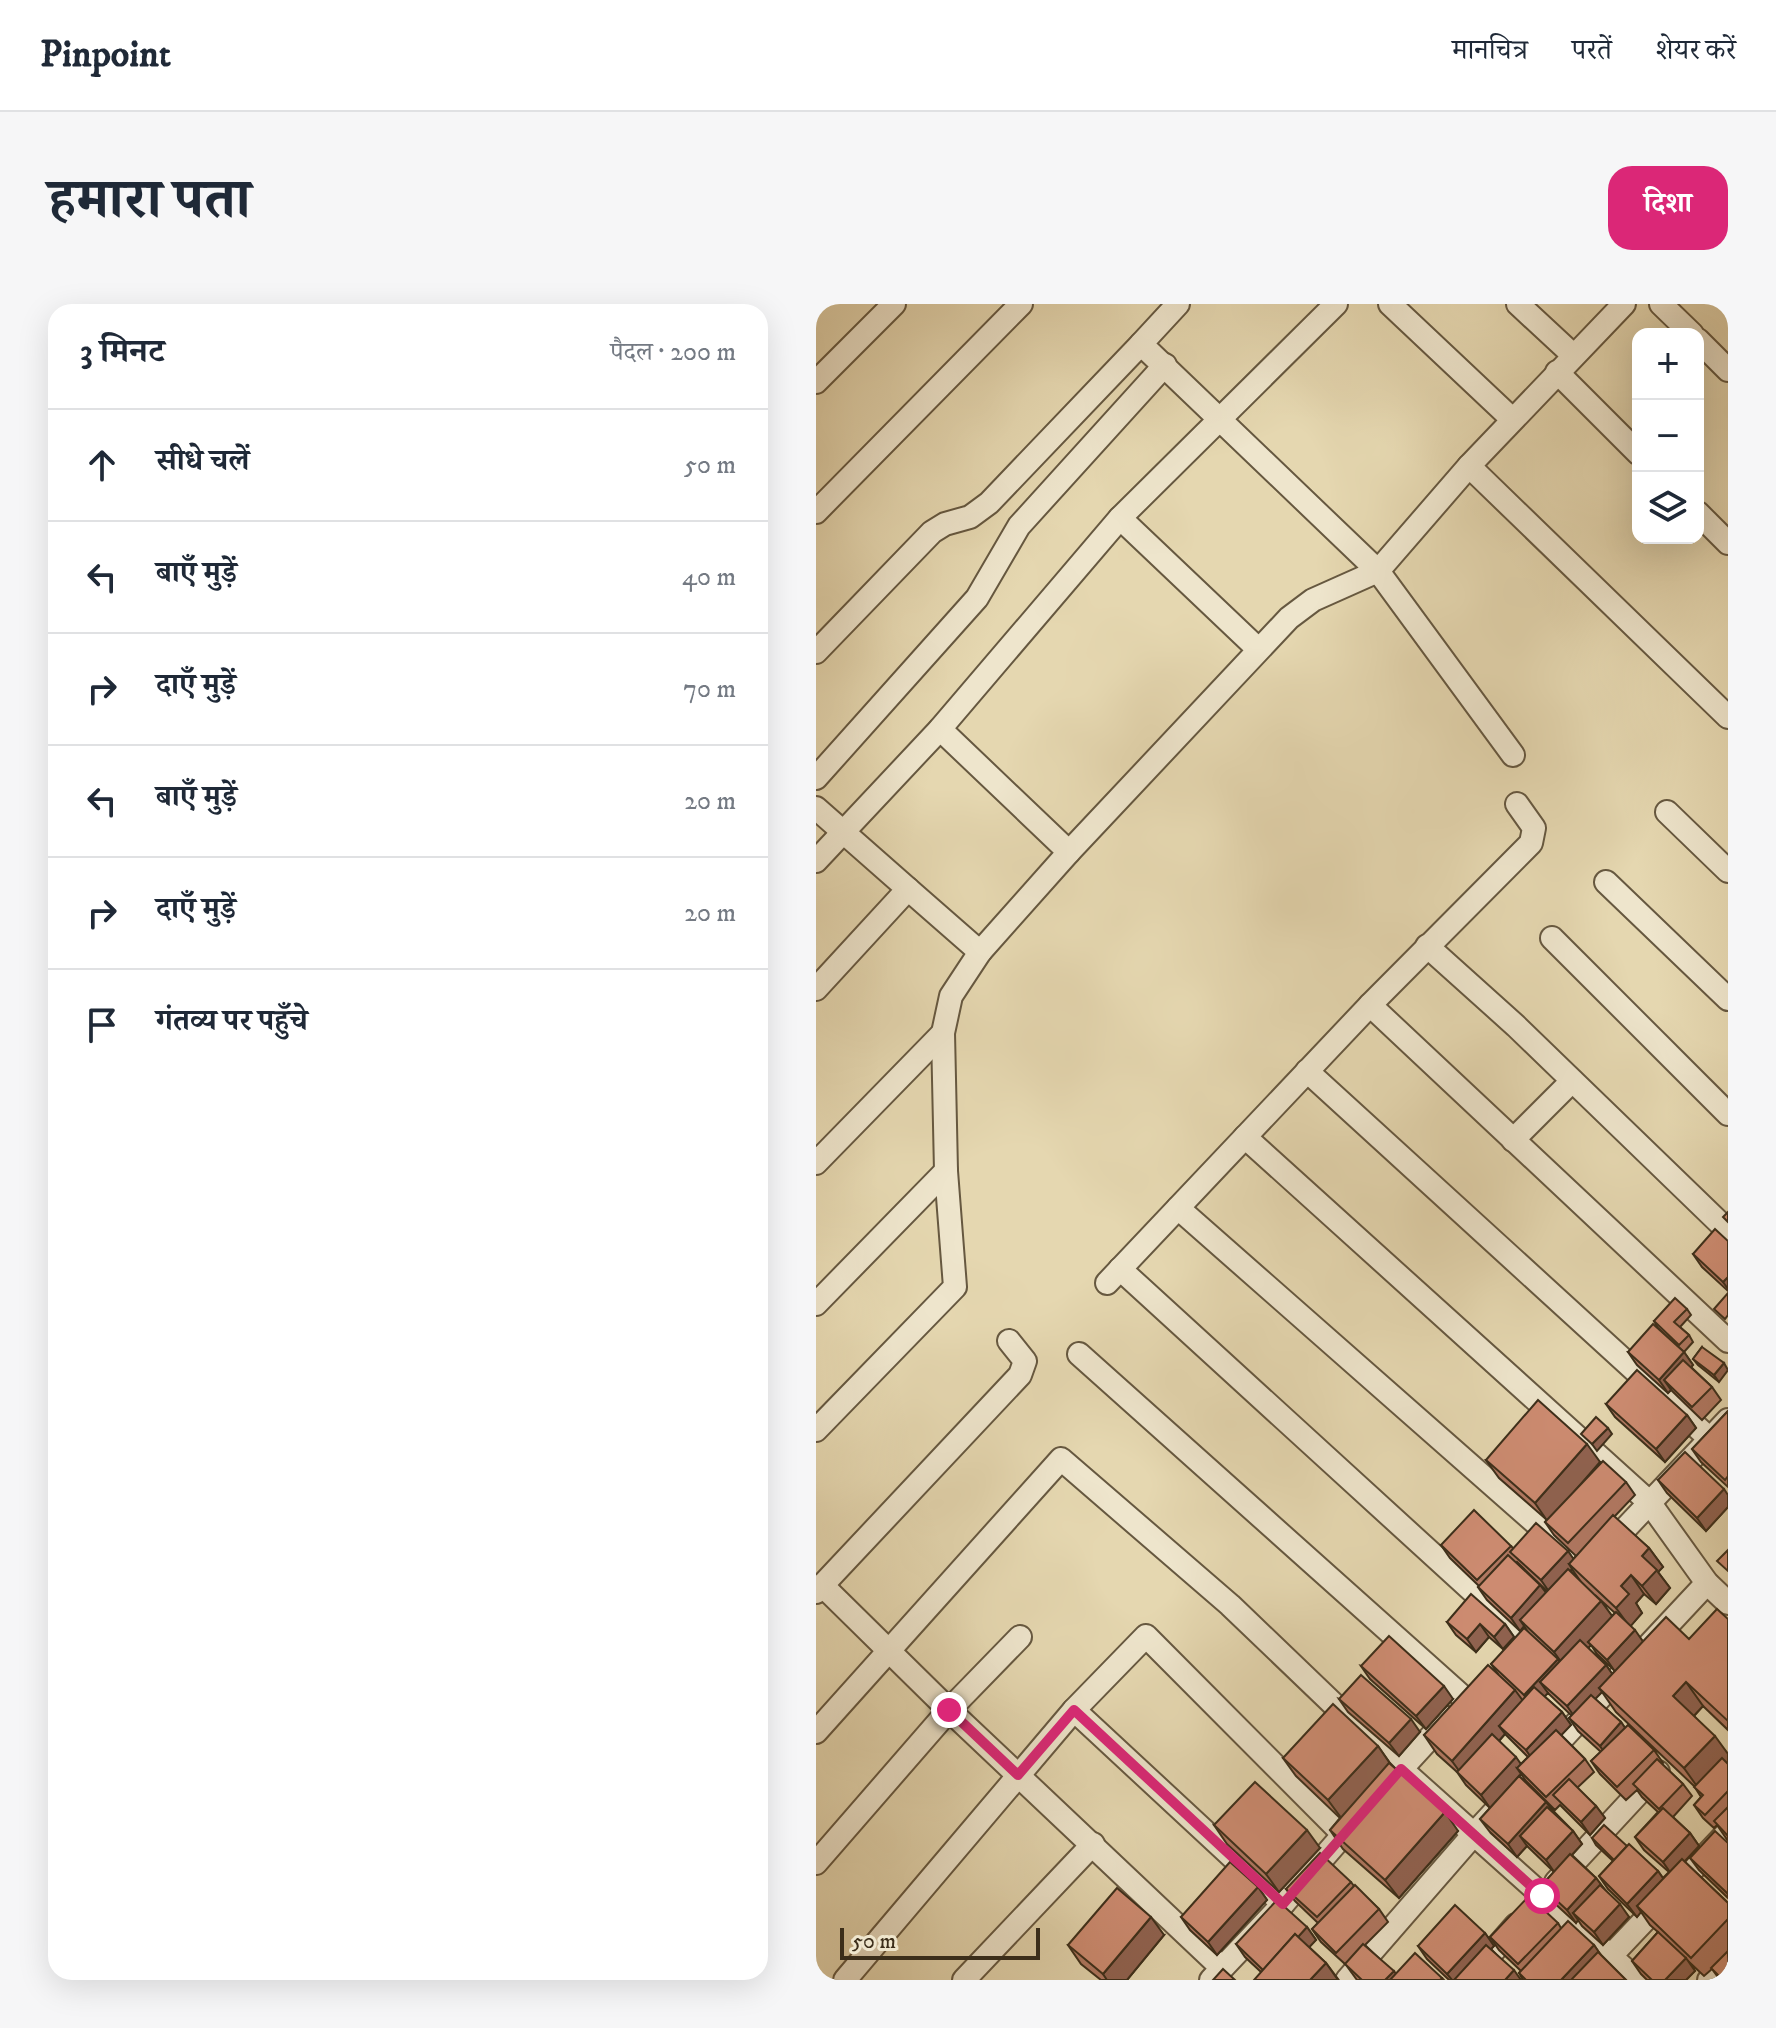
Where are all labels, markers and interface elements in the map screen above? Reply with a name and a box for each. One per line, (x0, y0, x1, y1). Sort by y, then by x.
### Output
text: Pinpoint (40, 31, 171, 79)
text: मानचित्र (1452, 33, 1528, 68)
text: परतें (1572, 33, 1612, 68)
text: शेयर करें (1656, 33, 1736, 68)
text: हमारा पता (48, 166, 251, 236)
button: दिशा (1608, 166, 1728, 250)
map controls (1632, 328, 1704, 544)
button: + (1632, 328, 1704, 400)
text: 3 मिनट (80, 331, 164, 373)
text: पैदल · 200 m (610, 336, 736, 369)
button: − (1632, 400, 1704, 472)
icon: ahead (80, 443, 124, 487)
text: सीधे चलें (156, 443, 249, 480)
text: 50 m (684, 449, 736, 482)
button: layers (1632, 472, 1704, 544)
icon: left (80, 555, 124, 599)
text: बाएँ मुड़ें (156, 555, 237, 592)
text: 40 m (682, 561, 736, 594)
icon: right (80, 667, 124, 711)
text: दाएँ मुड़ें (156, 667, 236, 704)
text: 70 m (683, 673, 736, 706)
icon: left (80, 779, 124, 823)
text: बाएँ मुड़ें (156, 779, 237, 816)
text: 20 m (684, 785, 736, 818)
icon: right (80, 891, 124, 935)
text: दाएँ मुड़ें (156, 891, 236, 928)
text: 20 m (684, 897, 736, 930)
icon: arrive (80, 1003, 124, 1047)
text: गंतव्य पर पहुँचे (156, 1003, 308, 1040)
route end (931, 1692, 967, 1728)
route start (1524, 1878, 1560, 1914)
scale bar (840, 1924, 1040, 1960)
text: 50 m (852, 1928, 896, 1955)

